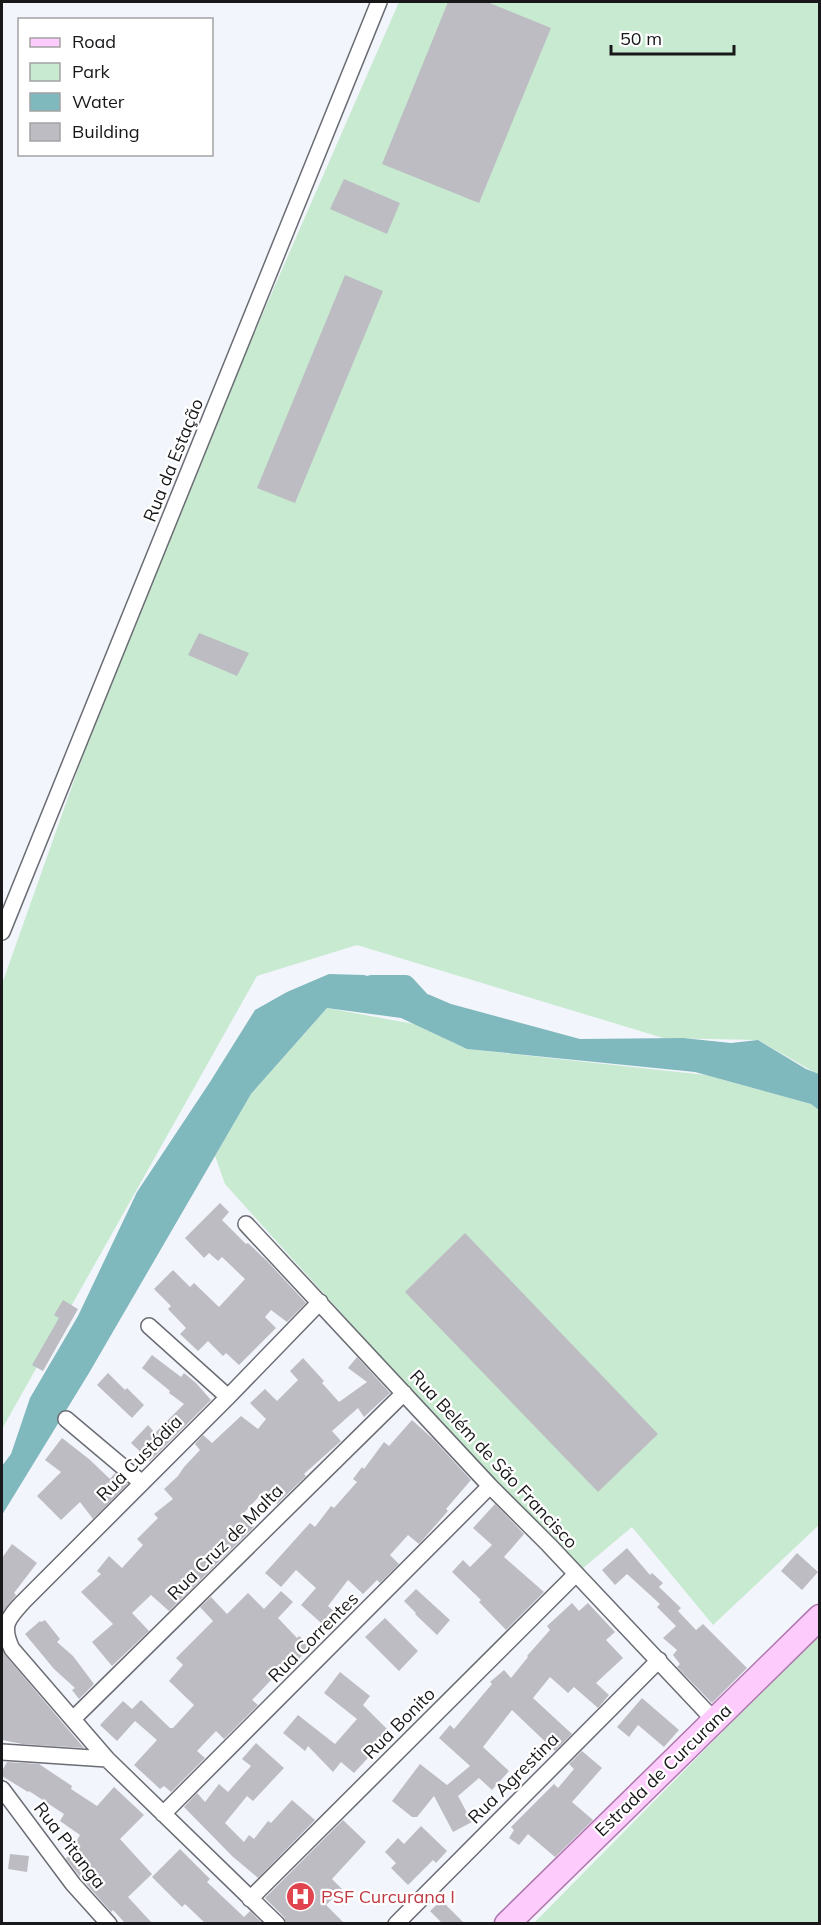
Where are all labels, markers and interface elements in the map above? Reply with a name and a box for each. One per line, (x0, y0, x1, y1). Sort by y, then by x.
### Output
legend (18, 18, 213, 156)
scale bar (611, 18, 734, 56)
text: 50 m (620, 27, 662, 50)
text: Road (72, 30, 116, 53)
text: Park (72, 60, 111, 83)
text: Water (72, 90, 125, 113)
text: Building (72, 120, 140, 143)
street label: Rua da Estação (138, 395, 208, 525)
street label: Rua Belém de São Francisco (405, 1365, 583, 1553)
street label: Rua Custódia (91, 1410, 187, 1506)
street label: Rua Cruz de Malta (162, 1479, 288, 1605)
street label: Rua Correntes (263, 1587, 363, 1687)
street label: Rua Bonito (358, 1682, 440, 1764)
street label: Estrada de Curcurana (590, 1699, 736, 1841)
street label: Rua Agrestina (463, 1728, 563, 1828)
street label: Rua Pitanga (29, 1797, 111, 1893)
hospital icon: PSF Curcurana I (284, 1880, 316, 1912)
place label: PSF Curcurana I (321, 1885, 455, 1908)

